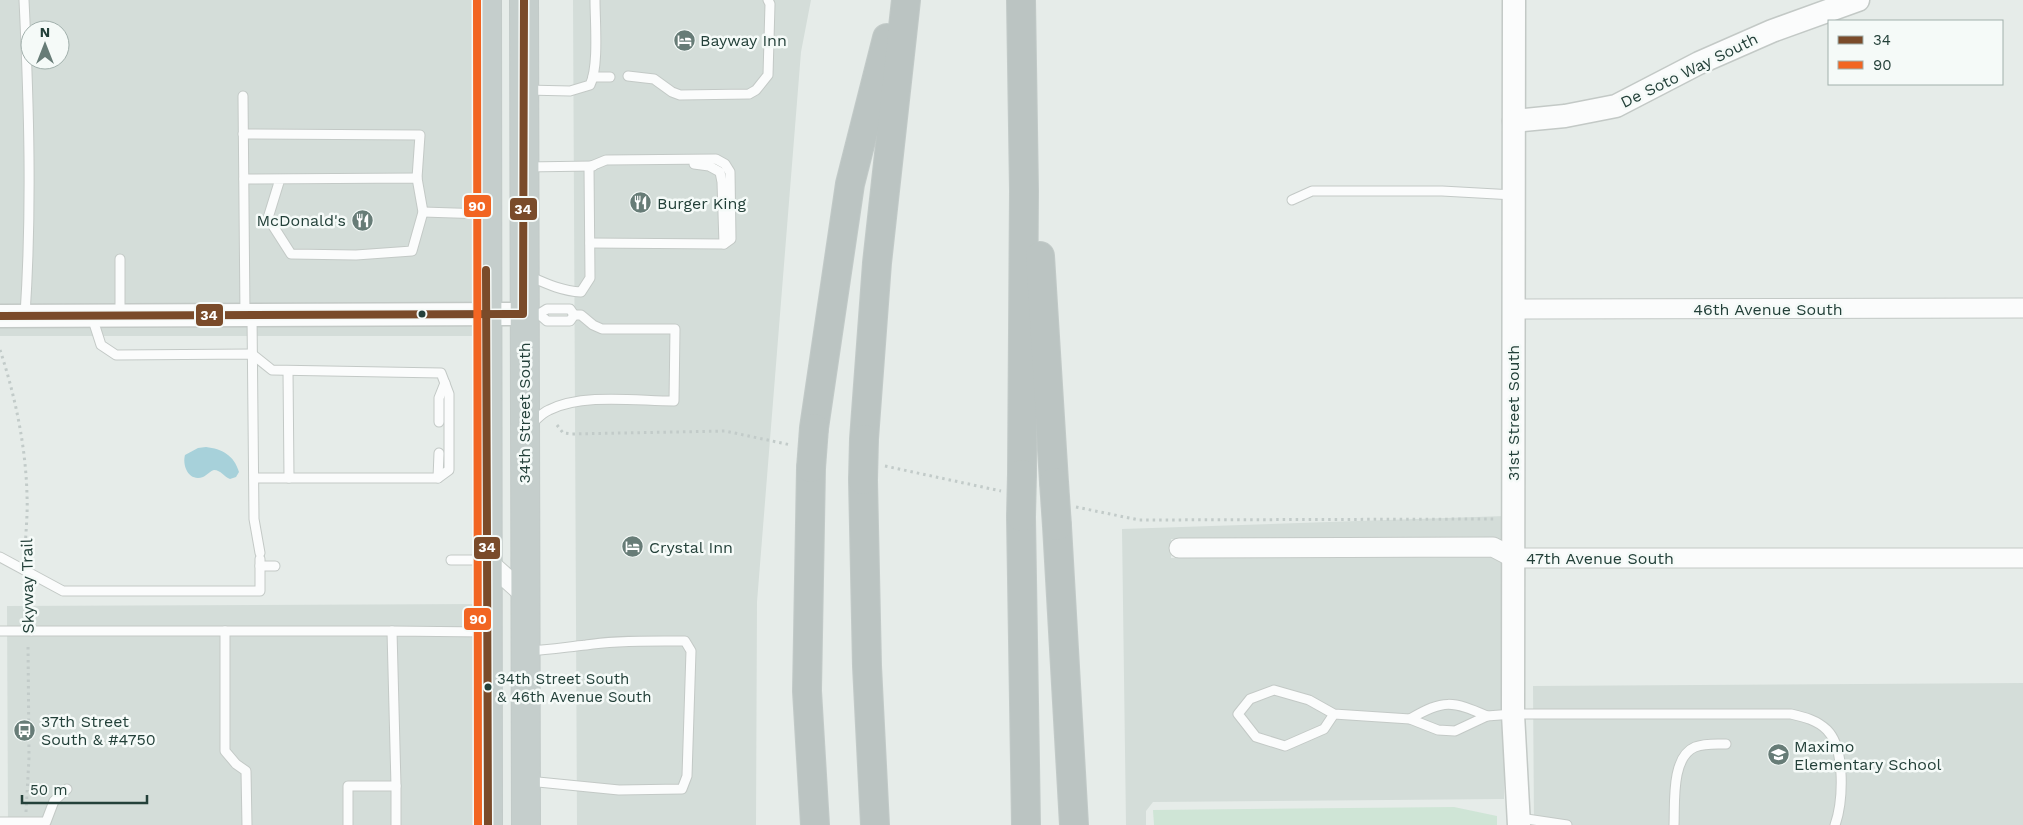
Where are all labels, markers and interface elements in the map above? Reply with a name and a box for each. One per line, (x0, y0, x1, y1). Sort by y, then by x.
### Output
north arrow (20, 20, 70, 70)
legend (1828, 20, 2003, 85)
text: N (40, 24, 50, 40)
hotel icon: Bayway Inn (672, 28, 696, 52)
street label: De Soto Way South (1618, 29, 1761, 112)
place label: Bayway Inn (700, 31, 787, 50)
text: 34 (1873, 31, 1891, 49)
text: 90 (1873, 56, 1892, 74)
restaurant icon: Burger King (629, 191, 653, 215)
line badge: 90 (463, 194, 492, 218)
place label: Burger King (657, 194, 746, 213)
line badge: 34 (509, 197, 538, 221)
text: 90 (468, 198, 486, 214)
text: 34 (514, 201, 532, 217)
restaurant icon: McDonald's (350, 208, 374, 232)
place label: McDonald's (257, 211, 346, 230)
street label: 46th Avenue South (1693, 300, 1843, 319)
line badge: 34 (195, 303, 224, 327)
text: 34 (200, 307, 218, 323)
unlabelled marker (417, 309, 427, 319)
street label: 34th Street South (515, 342, 534, 484)
street label: 31st Street South (1504, 345, 1523, 481)
hotel icon: Crystal Inn (621, 535, 645, 559)
line badge: 34 (473, 536, 501, 560)
street label: Skyway Trail (17, 538, 38, 634)
place label: Crystal Inn (649, 538, 733, 557)
text: 34 (478, 539, 496, 555)
street label: 47th Avenue South (1526, 549, 1674, 568)
line badge: 90 (463, 607, 492, 631)
text: 90 (469, 611, 487, 627)
place label: 34th Street South & 46th Avenue South (497, 670, 651, 706)
marker: 34th Street South & 46th Avenue South (483, 682, 493, 692)
place label: 37th Street South & #4750 (41, 712, 156, 749)
bus stop icon: 37th Street South & #4750 (13, 718, 37, 742)
place label: Maximo Elementary School (1794, 737, 1942, 774)
school or university icon: Maximo Elementary School (1766, 743, 1790, 767)
scale bar (22, 772, 148, 804)
text: 50 m (30, 781, 67, 799)

